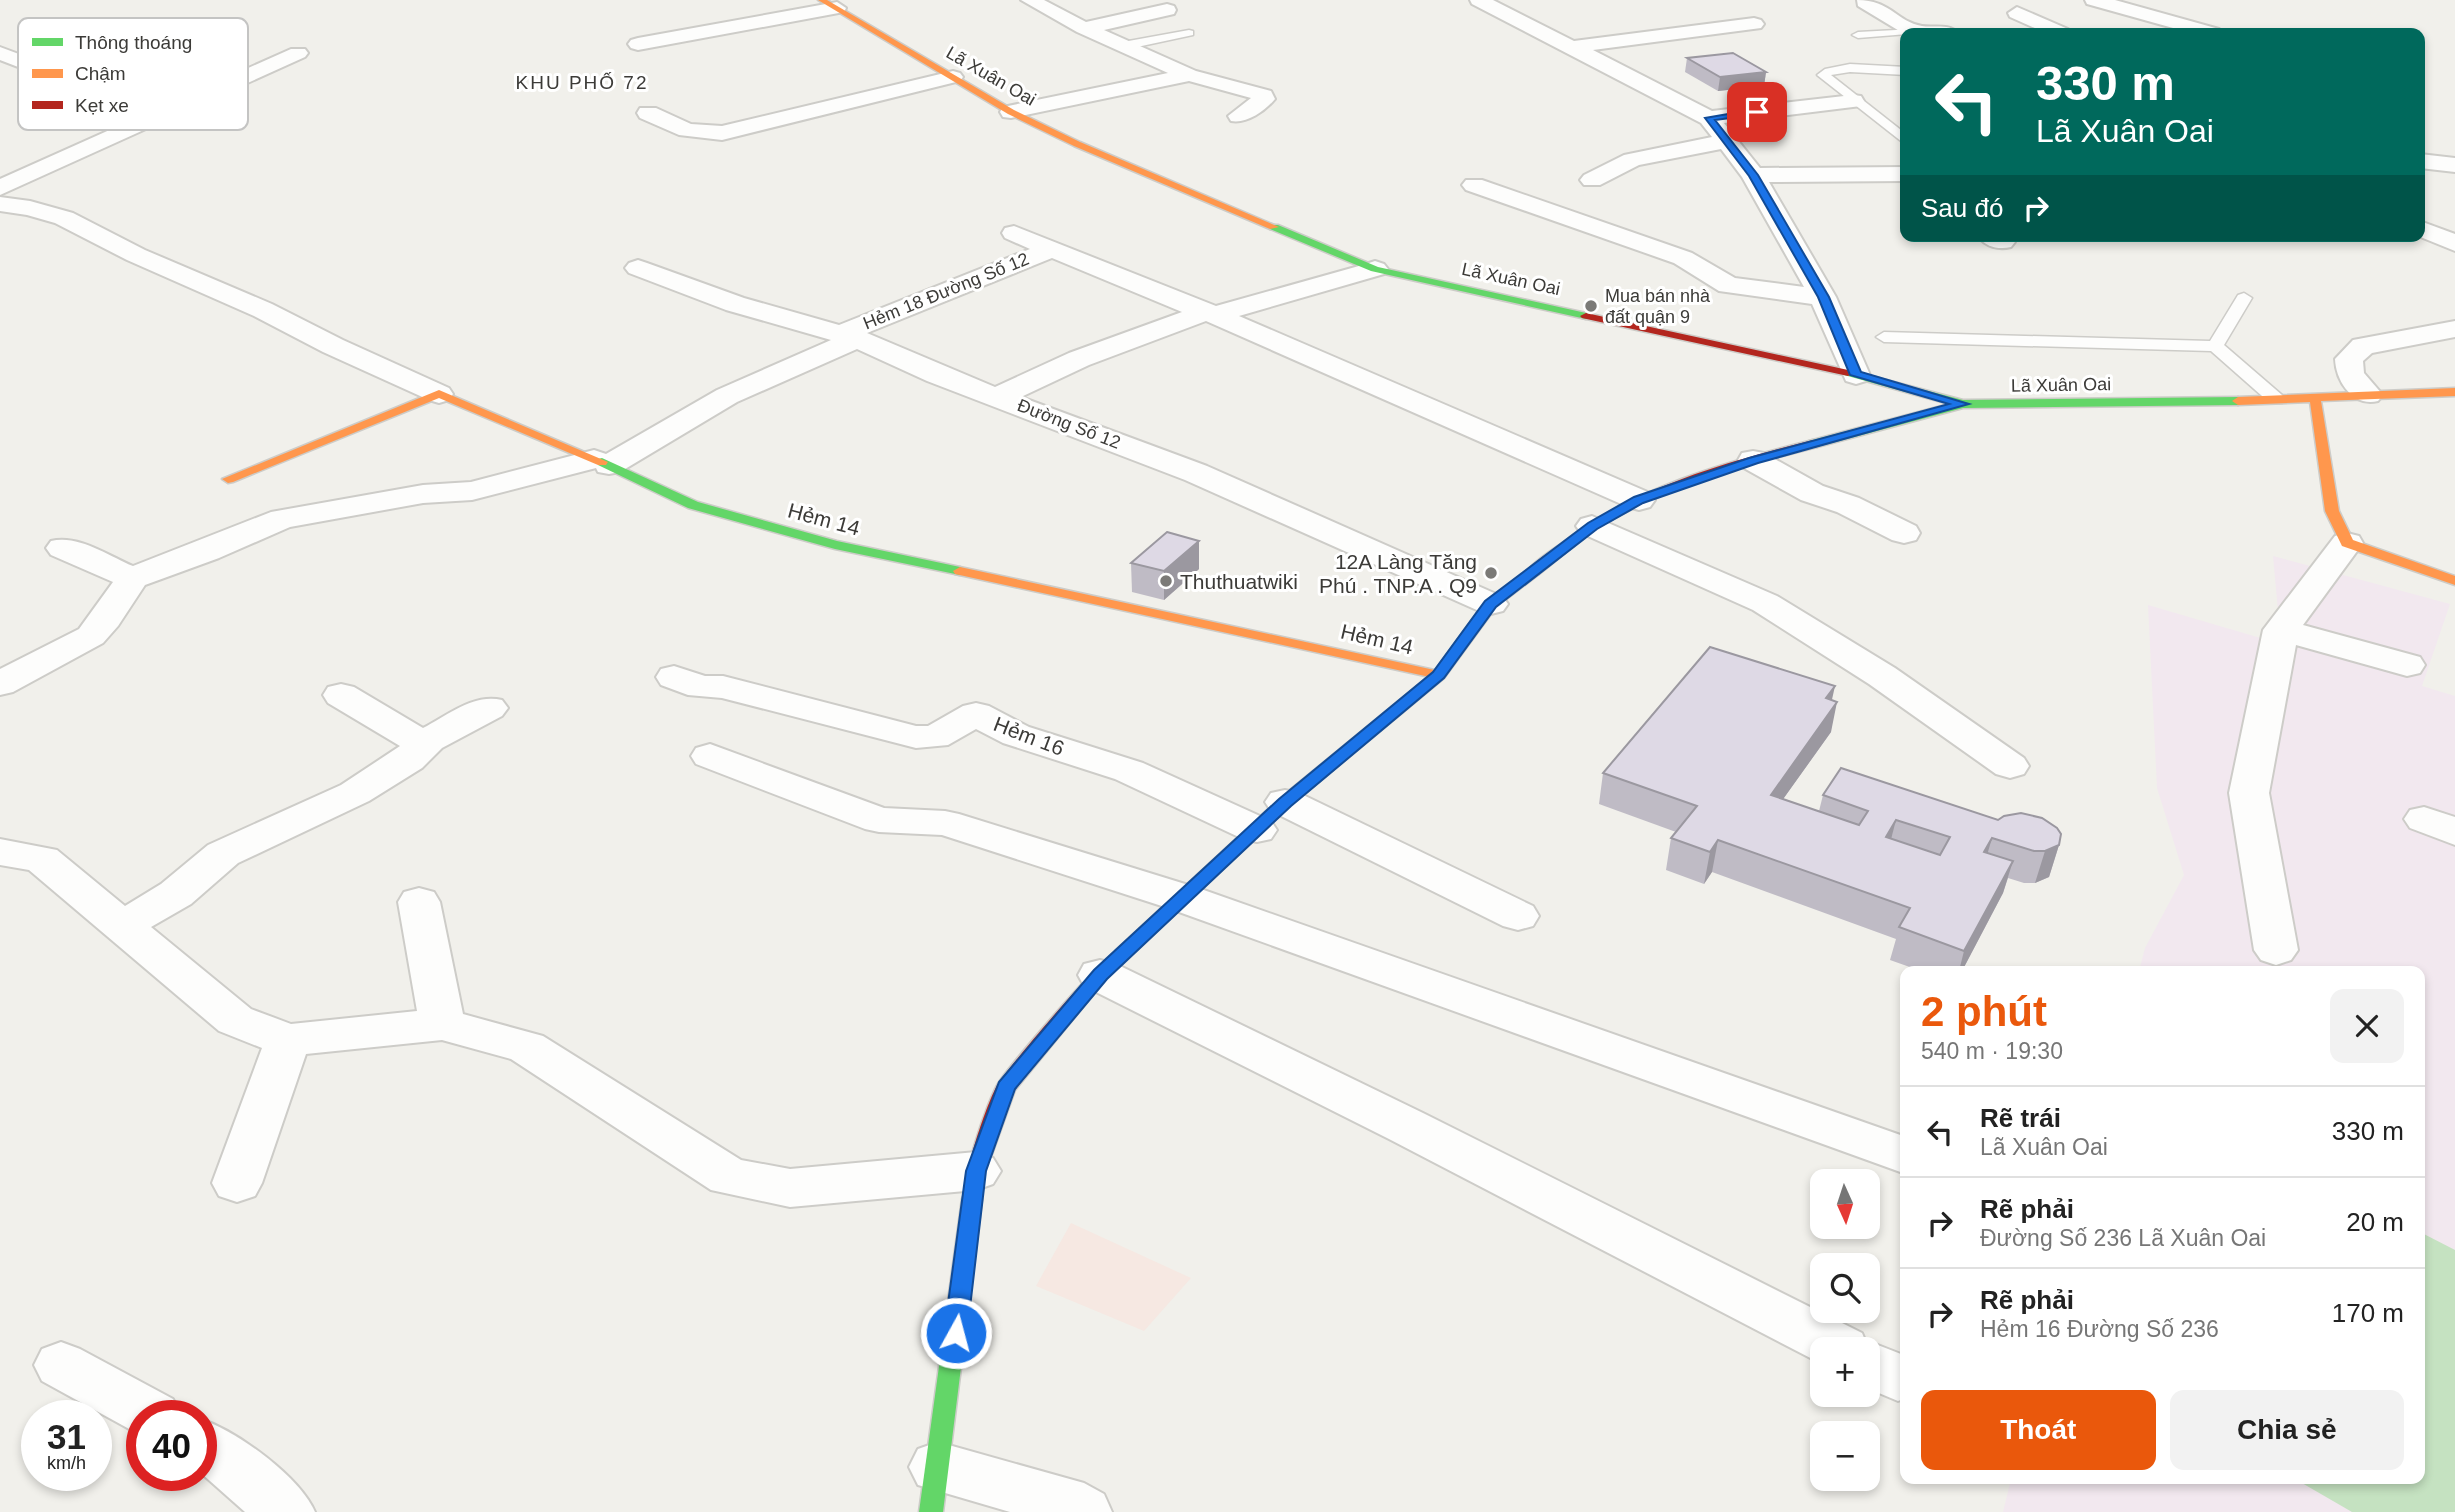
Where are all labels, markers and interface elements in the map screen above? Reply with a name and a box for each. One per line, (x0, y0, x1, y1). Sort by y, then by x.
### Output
legend (18, 18, 248, 130)
text: Thông thoáng (75, 32, 192, 53)
street label: Lã Xuân Oai (943, 42, 1039, 110)
icon: left (1921, 56, 2012, 147)
text: 330 m (2036, 56, 2175, 110)
text: Chậm (75, 63, 126, 84)
district label: KHU PHỐ 72 (516, 72, 648, 93)
pin (1727, 82, 1787, 142)
icon: arrive (1738, 93, 1776, 131)
text: Kẹt xe (75, 95, 129, 116)
text: Lã Xuân Oai (2036, 113, 2214, 149)
icon: right (2017, 189, 2055, 227)
text: Sau đó (1921, 193, 2003, 223)
street label: Hẻm 18 Đường Số 12 (860, 249, 1032, 333)
street label: Lã Xuân Oai (1460, 259, 1562, 299)
place label: Mua bán nhà đất quận 9 (1605, 286, 1711, 327)
marker: Mua bán nhà đất quận 9 (1583, 298, 1599, 314)
street label: Lã Xuân Oai (2011, 374, 2111, 396)
street label: Đường Số 12 (1015, 395, 1123, 453)
street label: Hẻm 14 (786, 498, 863, 540)
place label: 12A Làng Tăng Phú . TNP.A . Q9 (1319, 550, 1477, 597)
marker: 12A Làng Tăng Phú . TNP.A . Q9 (1483, 565, 1499, 581)
place label: Thuthuatwiki (1180, 570, 1298, 593)
marker: Thuthuatwiki (1158, 573, 1174, 589)
street label: Hẻm 14 (1339, 620, 1416, 659)
street label: Hẻm 16 (991, 712, 1067, 760)
text: 2 phút (1921, 988, 2047, 1035)
button: close (2330, 989, 2404, 1063)
text: 540 m · 19:30 (1921, 1038, 2063, 1064)
text: Rẽ trái (1980, 1103, 2061, 1133)
icon: left (1921, 1113, 1959, 1151)
text: 330 m (2332, 1116, 2404, 1146)
text: Lã Xuân Oai (1980, 1134, 2108, 1160)
north arrow (1810, 1169, 1880, 1239)
map controls (1810, 1169, 1880, 1491)
text: Rẽ phải (1980, 1194, 2074, 1224)
icon: right (1921, 1204, 1959, 1242)
text: 20 m (2346, 1207, 2404, 1237)
text: Đường Số 236 Lã Xuân Oai (1980, 1225, 2266, 1251)
button: search (1810, 1253, 1880, 1323)
text: Rẽ phải (1980, 1285, 2074, 1315)
icon: right (1921, 1295, 1959, 1333)
position arrow (919, 1296, 993, 1370)
text: 170 m (2332, 1298, 2404, 1328)
text: Hẻm 16 Đường Số 236 (1980, 1316, 2219, 1342)
button: + (1810, 1337, 1880, 1407)
button: Thoát (1921, 1390, 2156, 1470)
button: Chia sẻ (2170, 1390, 2404, 1470)
speed limit sign: 40 (126, 1400, 217, 1491)
text: 31 (47, 1417, 86, 1456)
button: − (1810, 1421, 1880, 1491)
text: km/h (47, 1453, 86, 1473)

